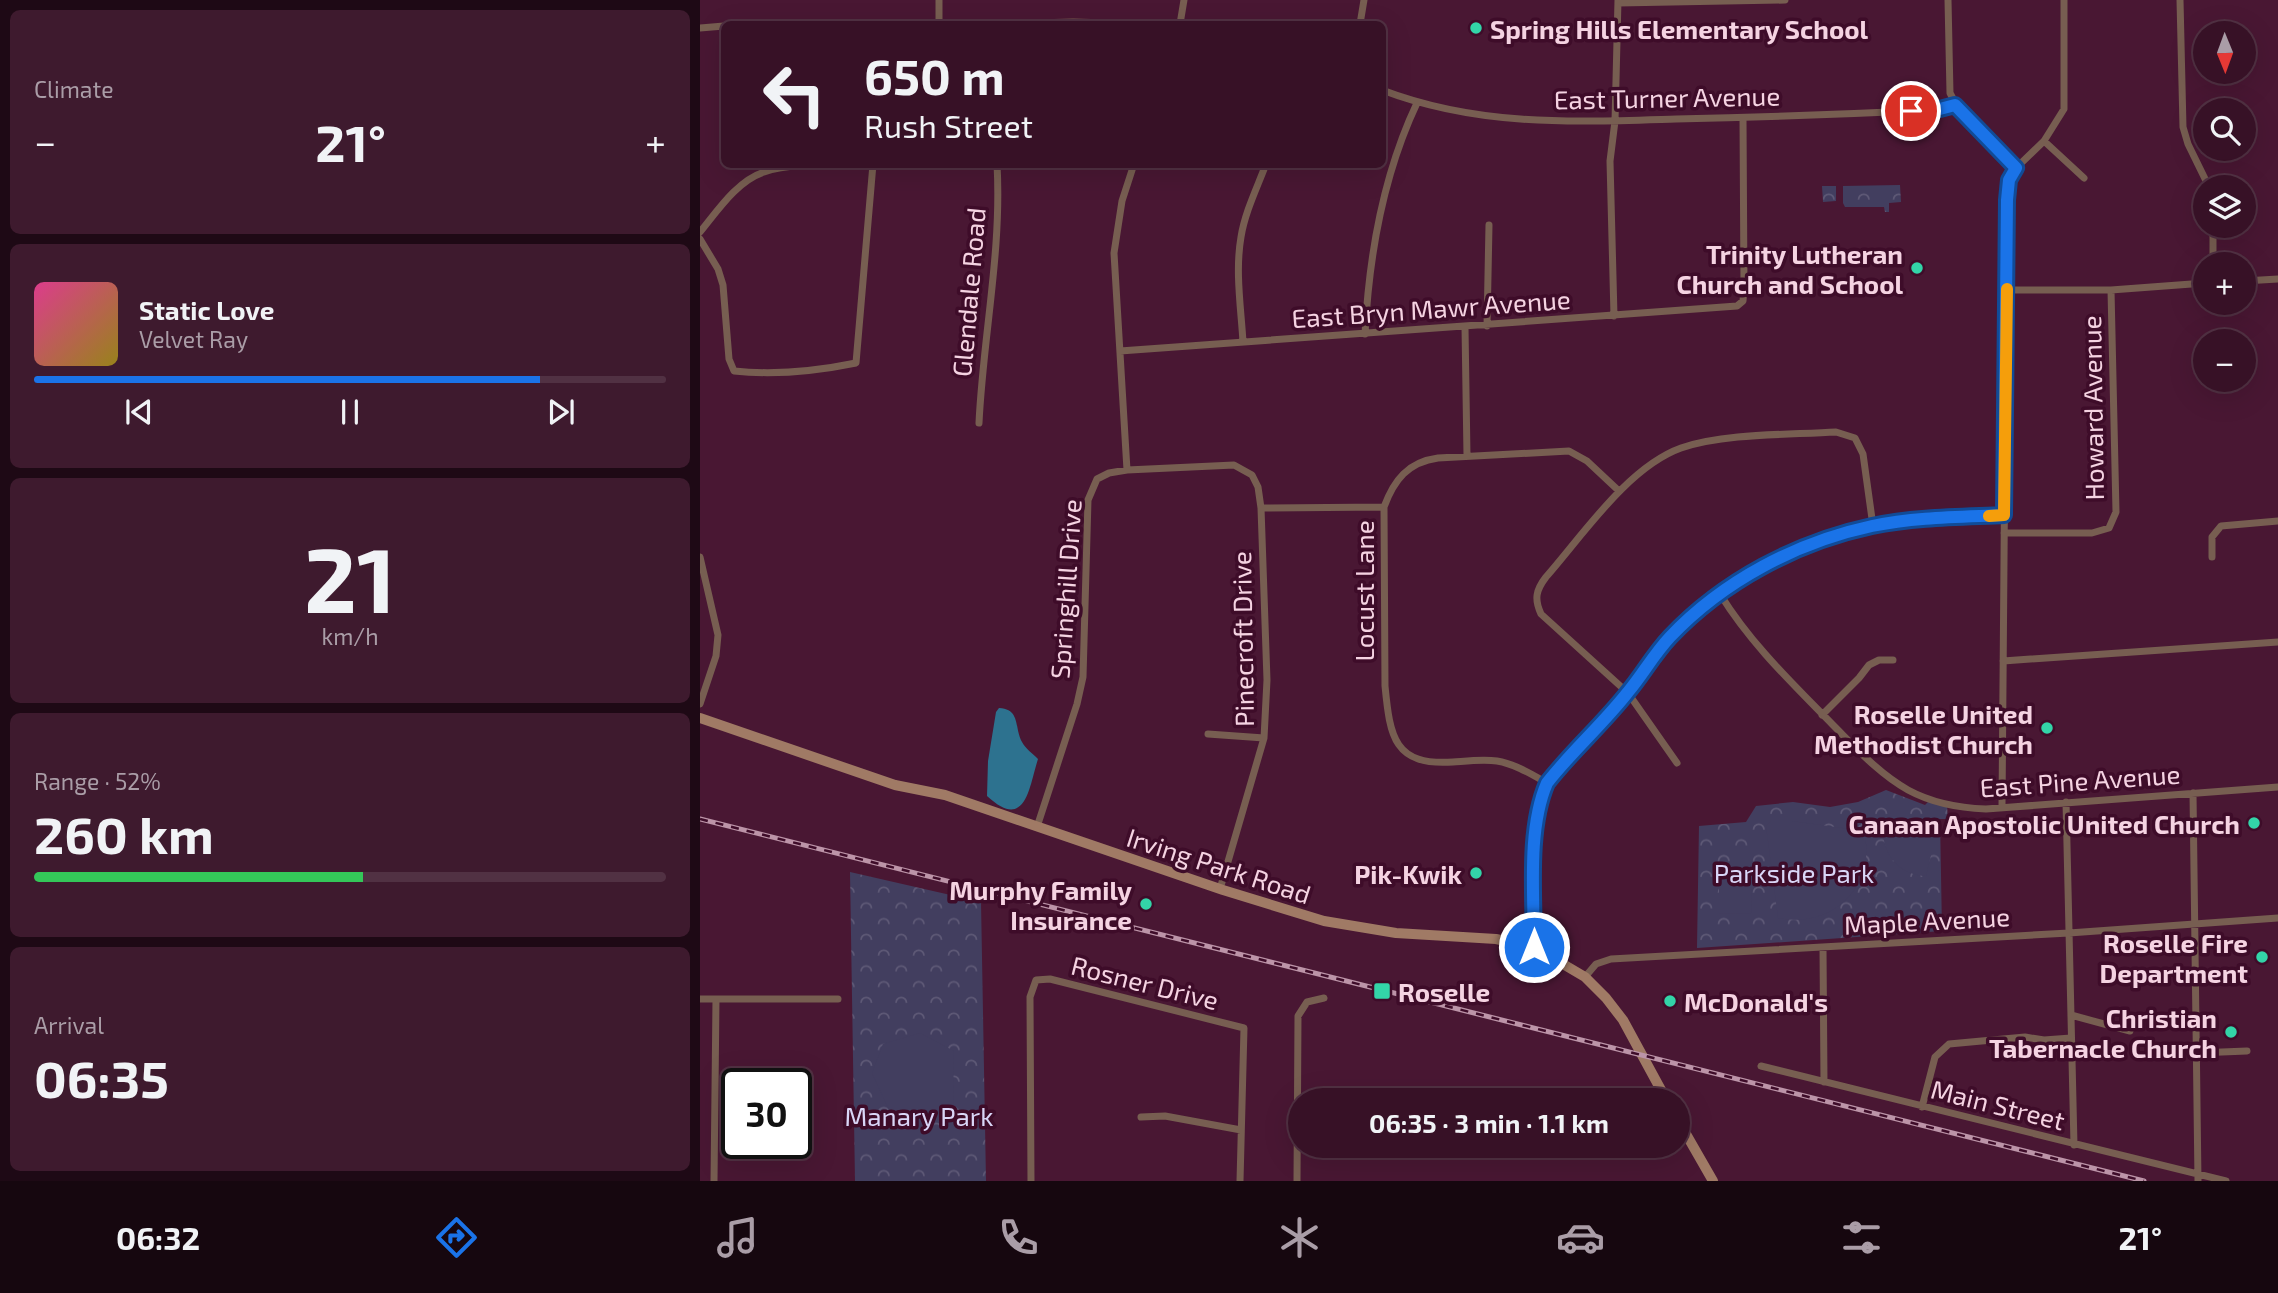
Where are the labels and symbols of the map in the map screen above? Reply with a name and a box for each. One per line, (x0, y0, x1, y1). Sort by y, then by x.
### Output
place label: Spring Hills Elementary School (1490, 13, 1869, 45)
marker: Spring Hills Elementary School (1468, 20, 1484, 36)
north arrow (2193, 21, 2256, 84)
street label: East Turner Avenue (1554, 80, 1780, 114)
pin (1881, 81, 1941, 141)
street label: Glendale Road (945, 206, 991, 378)
place label: Trinity Lutheran Church and School (1676, 238, 1903, 299)
marker: Trinity Lutheran Church and School (1909, 260, 1925, 276)
street label: East Bryn Mawr Avenue (1290, 283, 1572, 333)
street label: Howard Avenue (2075, 315, 2109, 501)
street label: Springhill Drive (1043, 498, 1087, 680)
street label: Locust Lane (1348, 520, 1379, 662)
street label: Pinecroft Drive (1225, 551, 1259, 727)
place label: Roselle United Methodist Church (1814, 698, 2033, 759)
marker: Roselle United Methodist Church (2039, 720, 2055, 736)
street label: East Pine Avenue (1979, 758, 2181, 802)
place label: Canaan Apostolic United Church (1849, 808, 2240, 839)
marker: Canaan Apostolic United Church (2246, 815, 2262, 831)
street label: Irving Park Road (1123, 821, 1315, 909)
park label: Parkside Park (1714, 857, 1874, 888)
place label: Pik-Kwik (1354, 858, 1462, 889)
marker: Pik-Kwik (1468, 865, 1484, 881)
place label: Murphy Family Insurance (949, 874, 1132, 935)
marker: Murphy Family Insurance (1138, 896, 1154, 912)
street label: Maple Avenue (1843, 900, 2011, 940)
position arrow (1497, 910, 1571, 984)
place label: Roselle Fire Department (2100, 927, 2248, 988)
street label: Rosner Drive (1068, 949, 1222, 1015)
marker: Roselle Fire Department (2254, 949, 2270, 965)
place label: Roselle (1398, 976, 1490, 1007)
marker: Roselle (1372, 981, 1392, 1001)
place label: McDonald's (1684, 986, 1828, 1017)
marker: McDonald's (1662, 993, 1678, 1009)
place label: Christian Tabernacle Church (1989, 1002, 2217, 1063)
marker: Christian Tabernacle Church (2223, 1024, 2239, 1040)
speed limit sign: 30 (721, 1068, 812, 1159)
street label: Main Street (1928, 1072, 2068, 1136)
park label: Manary Park (844, 1100, 994, 1131)

